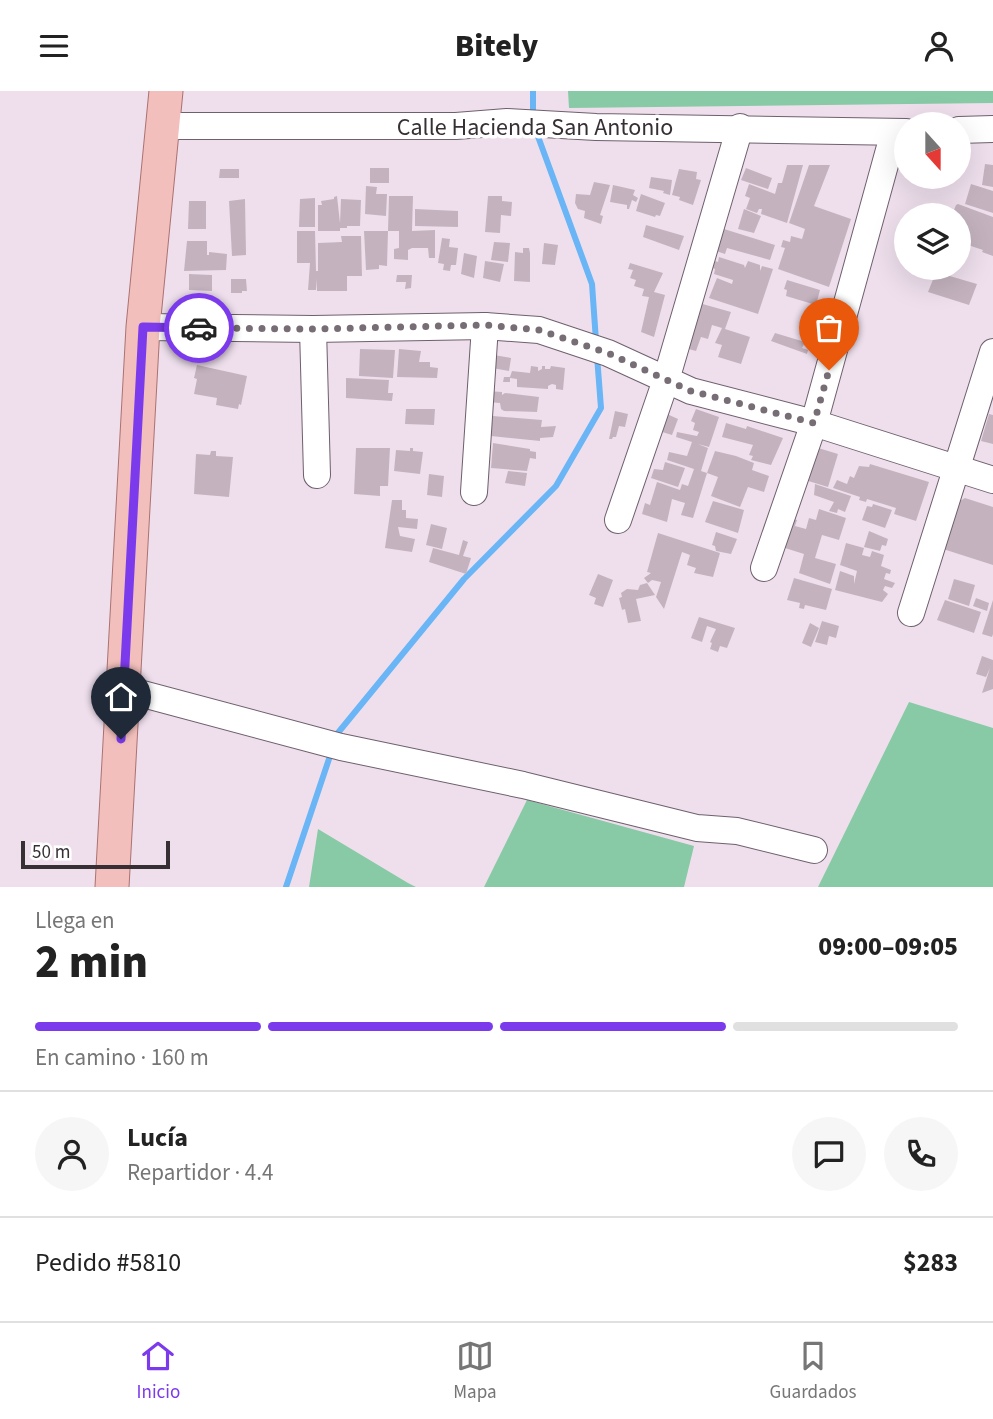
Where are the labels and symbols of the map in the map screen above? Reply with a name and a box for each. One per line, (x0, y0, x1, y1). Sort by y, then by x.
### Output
street label: Calle Hacienda San Antonio (397, 110, 673, 145)
north arrow (894, 112, 971, 189)
courier (164, 293, 234, 363)
pin (799, 298, 859, 370)
pin (91, 667, 151, 739)
scale bar (21, 838, 170, 870)

